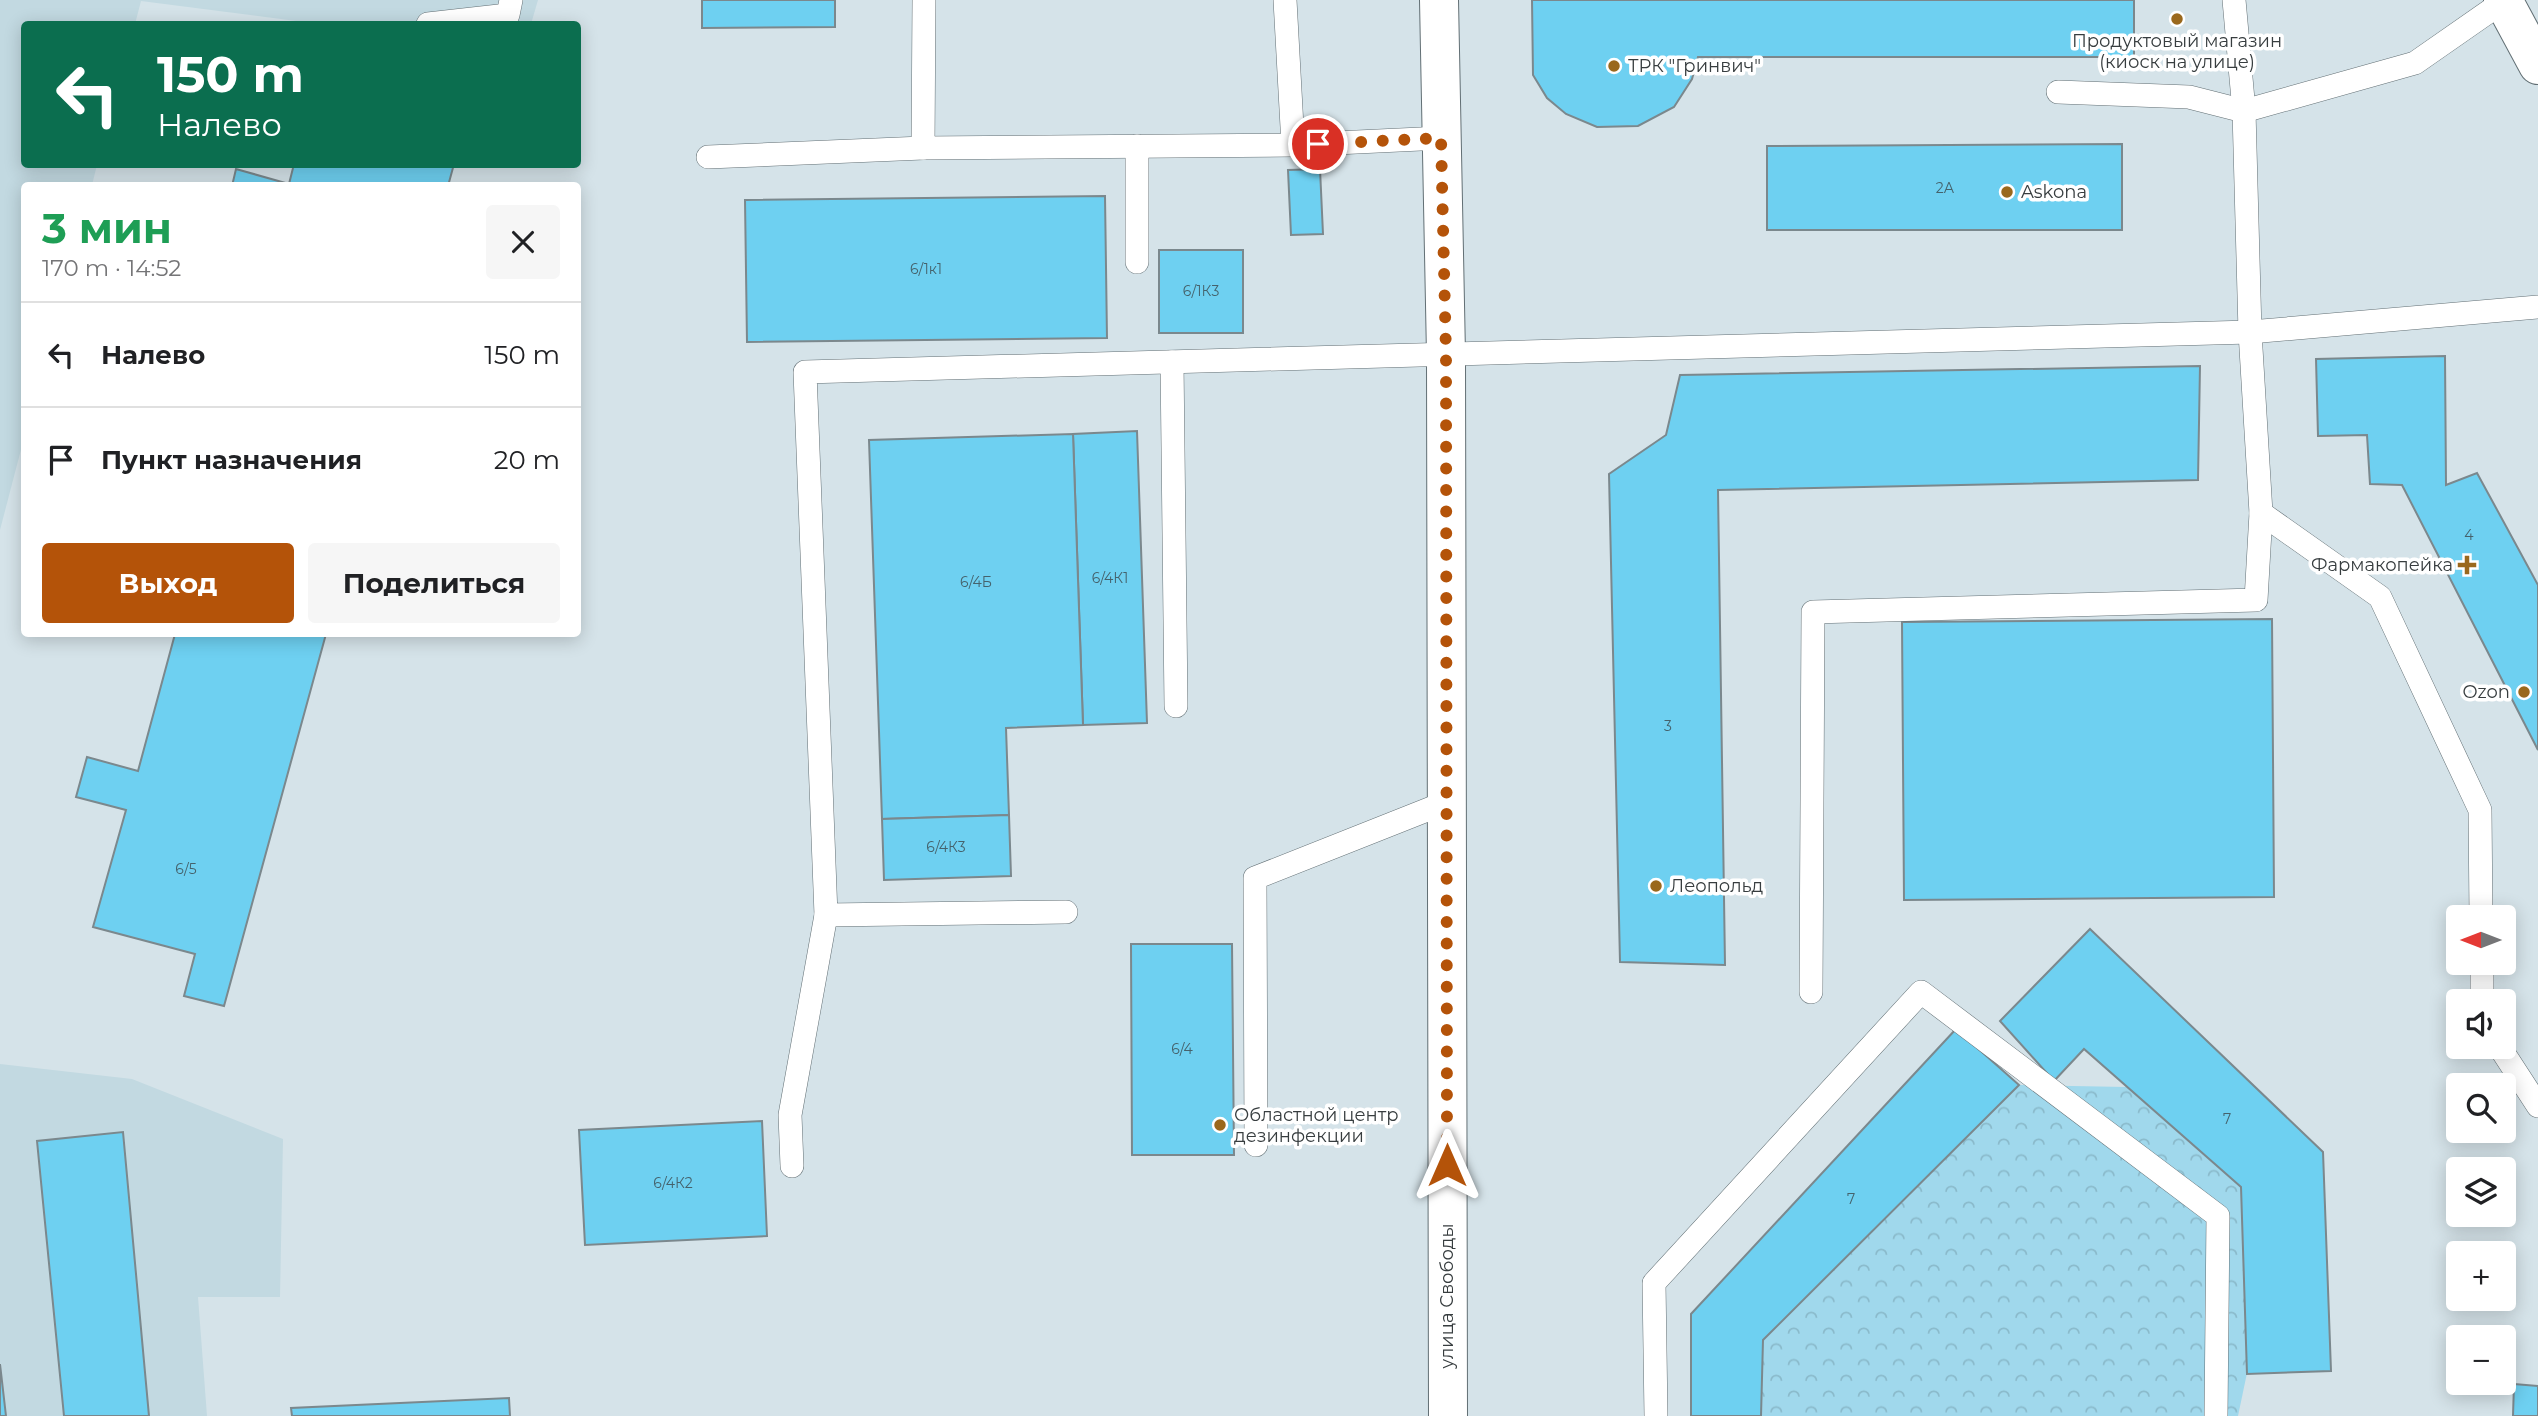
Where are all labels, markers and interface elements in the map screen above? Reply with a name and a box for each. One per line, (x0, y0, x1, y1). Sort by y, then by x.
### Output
marker: Продуктовый магазин (киоск на улице) (2169, 11, 2185, 27)
place label: Продуктовый магазин (киоск на улице) (2072, 30, 2282, 73)
text: 150 m (157, 45, 304, 104)
icon: left (42, 49, 133, 140)
place label: ТРК "Гринвич" (1628, 55, 1761, 77)
marker: ТРК "Гринвич" (1606, 58, 1622, 74)
text: Налево (157, 105, 282, 144)
pin (1288, 114, 1348, 174)
icon: arrive (1299, 125, 1337, 163)
house number: 2А (1936, 179, 1955, 197)
place label: Askona (2021, 181, 2087, 203)
marker: Askona (1999, 184, 2015, 200)
text: 3 мин (42, 202, 172, 254)
button: close (486, 205, 560, 279)
text: 170 m · 14:52 (42, 254, 181, 282)
house number: 6/1к1 (910, 260, 942, 278)
house number: 6/1К3 (1183, 282, 1219, 300)
icon: left (42, 336, 80, 374)
text: Налево (101, 339, 205, 371)
text: 150 m (484, 339, 560, 371)
icon: arrive (42, 441, 80, 479)
text: Пункт назначения (101, 444, 362, 476)
text: 20 m (494, 444, 560, 476)
house number: 4 (2464, 526, 2474, 544)
button: Выход (42, 543, 294, 623)
button: Поделиться (308, 543, 560, 623)
place label: Фармакопейка (2311, 554, 2453, 576)
marker: Фармакопейка (2459, 557, 2475, 573)
house number: 6/4К1 (1092, 569, 1128, 587)
house number: 6/4Б (960, 573, 992, 591)
place label: Ozon (2462, 681, 2510, 703)
marker: Ozon (2516, 684, 2532, 700)
house number: 3 (1664, 717, 1672, 735)
house number: 6/4К3 (926, 838, 966, 856)
house number: 6/5 (175, 860, 197, 878)
place label: Леопольд (1670, 875, 1763, 897)
marker: Леопольд (1648, 878, 1664, 894)
north arrow (2446, 905, 2516, 975)
map controls (2446, 905, 2516, 1395)
button: sound (2446, 989, 2516, 1059)
house number: 6/4 (1171, 1040, 1194, 1058)
button: search (2446, 1073, 2516, 1143)
place label: Областной центр дезинфекции (1234, 1104, 1399, 1147)
house number: 7 (2223, 1110, 2231, 1128)
marker: Областной центр дезинфекции (1212, 1117, 1228, 1133)
position arrow (1410, 1128, 1484, 1202)
button: layers (2446, 1157, 2516, 1227)
house number: 6/4К2 (653, 1174, 693, 1192)
house number: 7 (1847, 1190, 1855, 1208)
street label: улица Свободы (1436, 1223, 1458, 1370)
button: + (2446, 1241, 2516, 1311)
button: − (2446, 1325, 2516, 1395)

